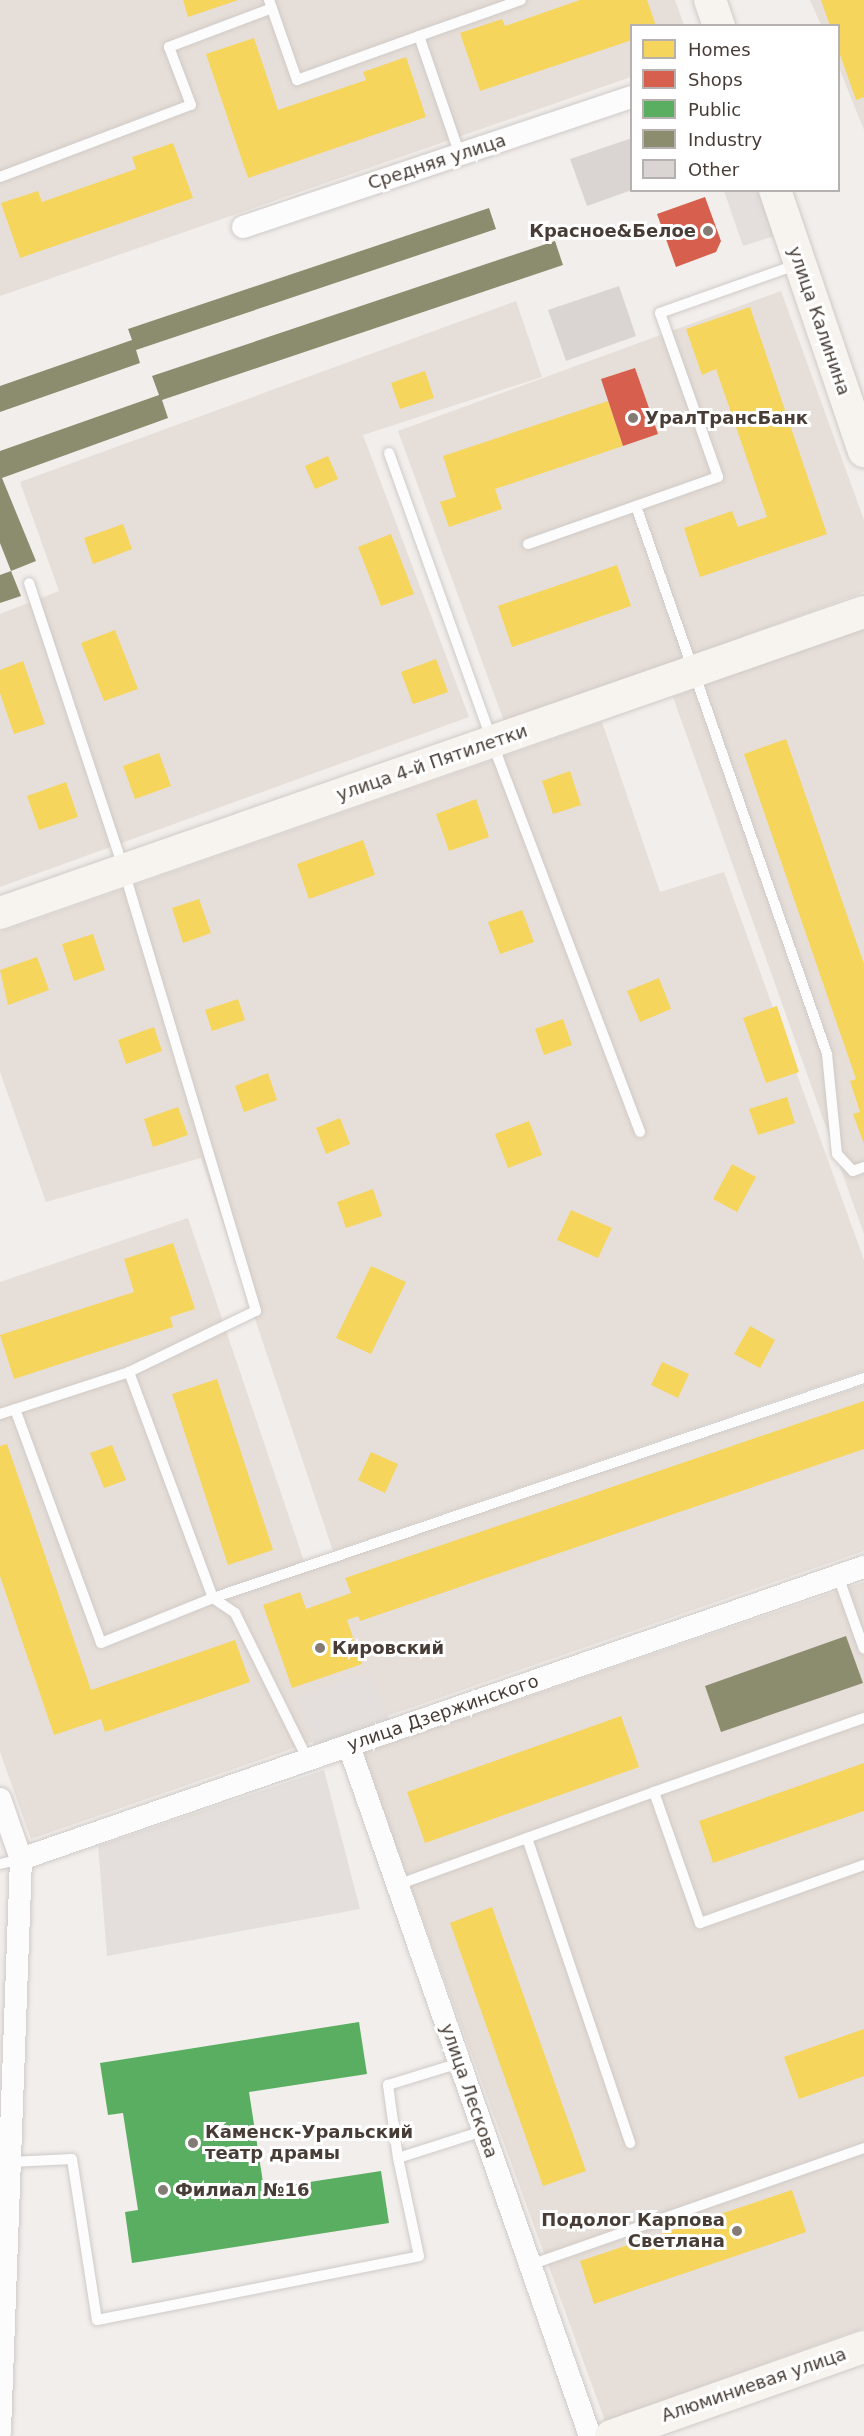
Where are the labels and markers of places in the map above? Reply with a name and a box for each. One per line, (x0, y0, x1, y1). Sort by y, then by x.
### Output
place label: Красное&Белое (529, 220, 696, 242)
marker: Красное&Белое (701, 224, 715, 238)
place label: УралТрансБанк (645, 407, 808, 429)
marker: УралТрансБанк (626, 411, 640, 425)
place label: Кировский (332, 1637, 444, 1659)
marker: Кировский (313, 1641, 327, 1655)
place label: Каменск-Уральский театр драмы (205, 2122, 413, 2164)
marker: Каменск-Уральский театр драмы (186, 2136, 200, 2150)
place label: Филиал №16 (175, 2179, 310, 2201)
marker: Филиал №16 (156, 2183, 170, 2197)
place label: Подолог Карпова Светлана (541, 2210, 725, 2252)
marker: Подолог Карпова Светлана (730, 2224, 744, 2238)

